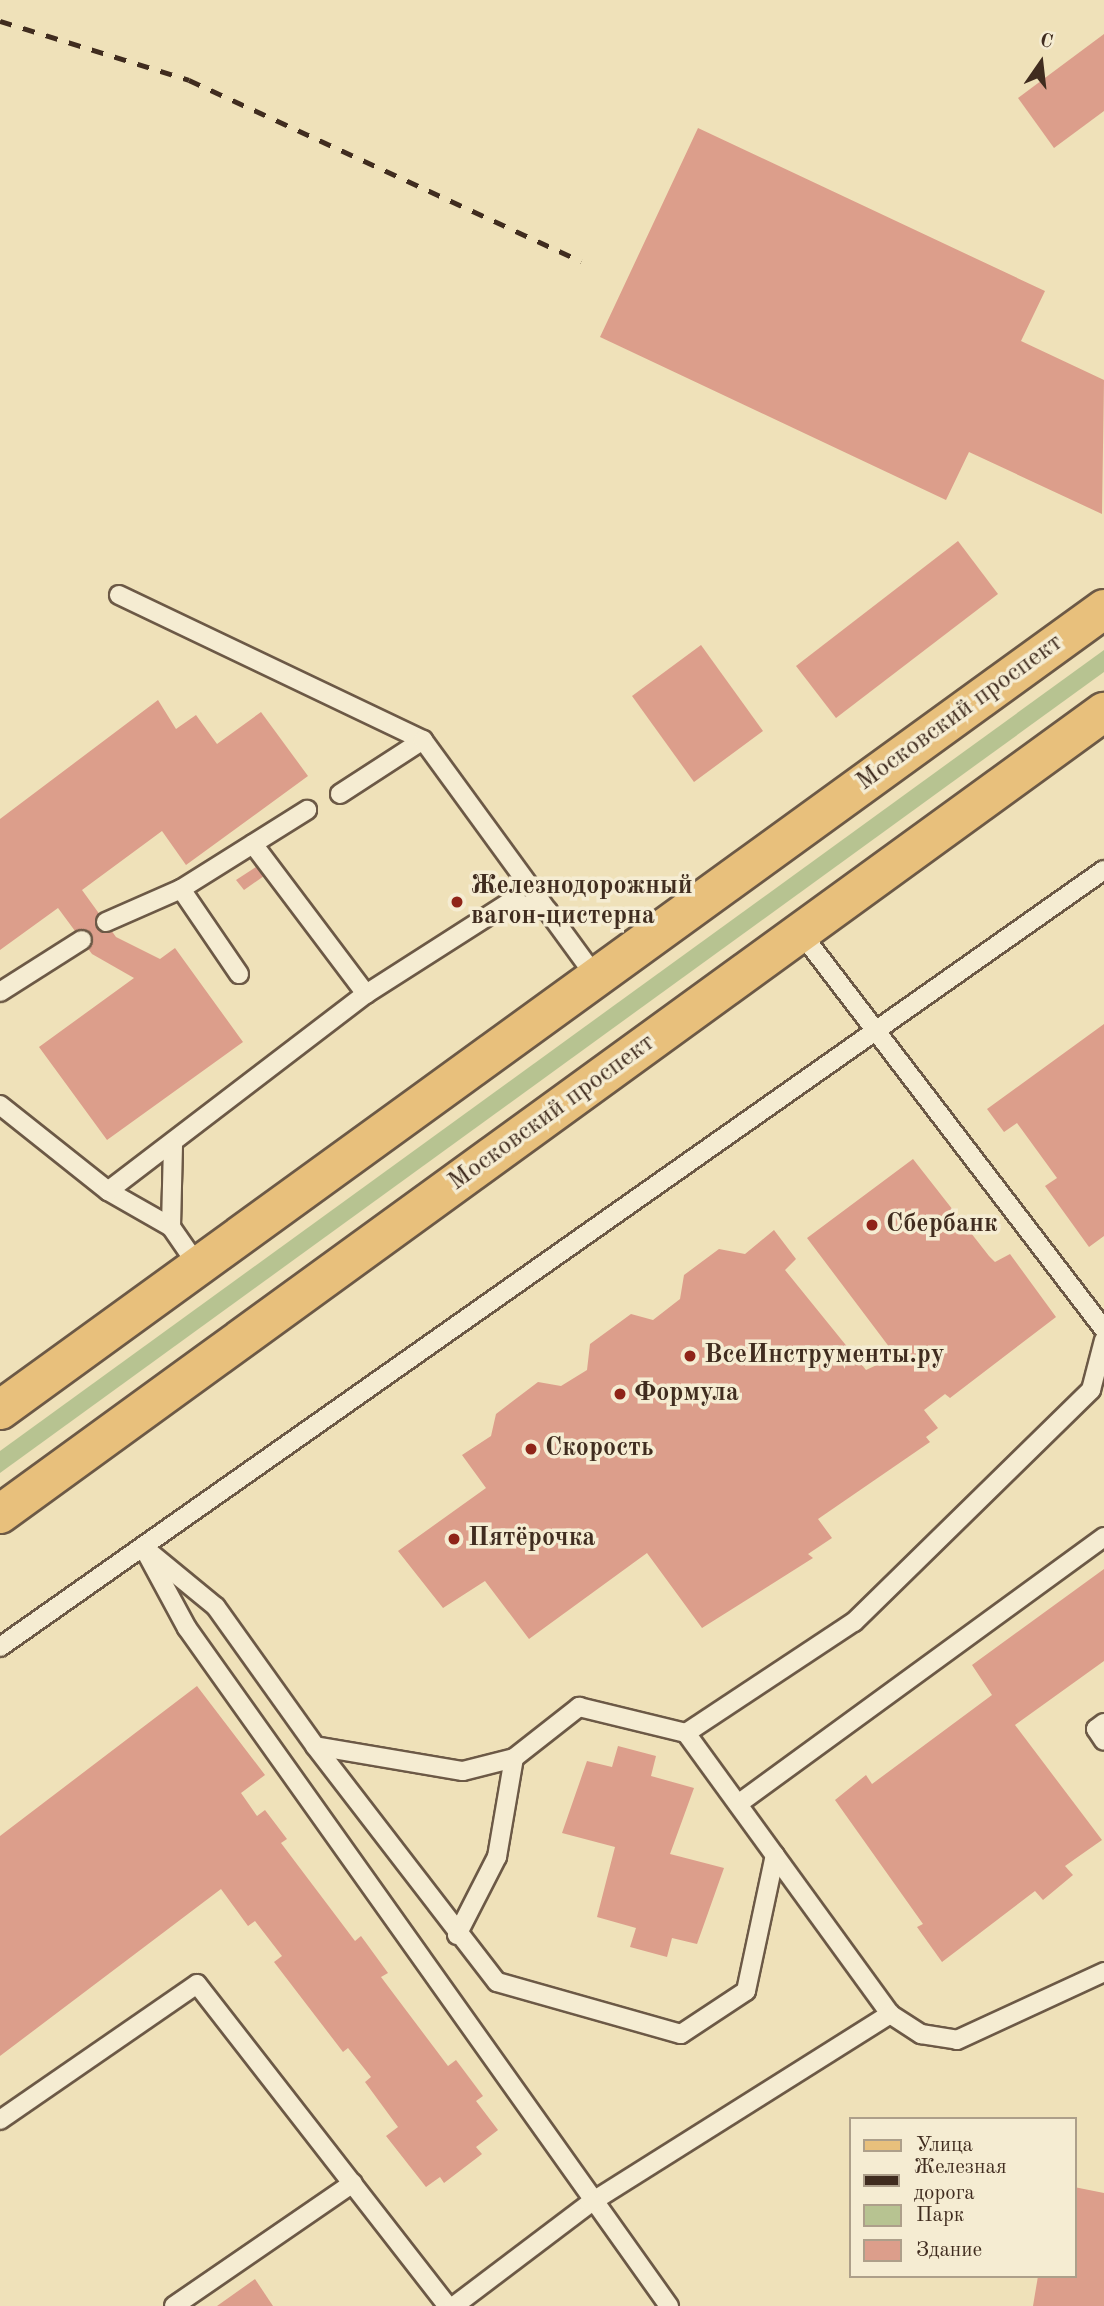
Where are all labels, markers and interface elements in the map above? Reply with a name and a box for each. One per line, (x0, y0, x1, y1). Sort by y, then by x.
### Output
north arrow (1006, 28, 1076, 98)
text: С (1038, 31, 1055, 53)
street label: Московский проспект (851, 628, 1069, 798)
place label: Железнодорожный вагон-цистерна (471, 871, 693, 932)
marker: Железнодорожный вагон-цистерна (449, 894, 465, 910)
street label: Московский проспект (443, 1028, 661, 1198)
place label: Сбербанк (886, 1209, 998, 1241)
marker: Сбербанк (864, 1217, 880, 1233)
place label: ВсеИнструменты.ру (704, 1340, 945, 1372)
marker: ВсеИнструменты.ру (682, 1348, 698, 1364)
place label: Формула (634, 1378, 739, 1410)
marker: Формула (612, 1386, 628, 1402)
place label: Скорость (545, 1433, 654, 1465)
marker: Скорость (523, 1441, 539, 1457)
place label: Пятёрочка (468, 1523, 596, 1555)
marker: Пятёрочка (446, 1531, 462, 1547)
legend (848, 2117, 1076, 2278)
text: Улица (916, 2135, 973, 2156)
text: Железная дорога (914, 2157, 1007, 2204)
text: Парк (916, 2205, 964, 2226)
text: Здание (916, 2240, 982, 2261)

